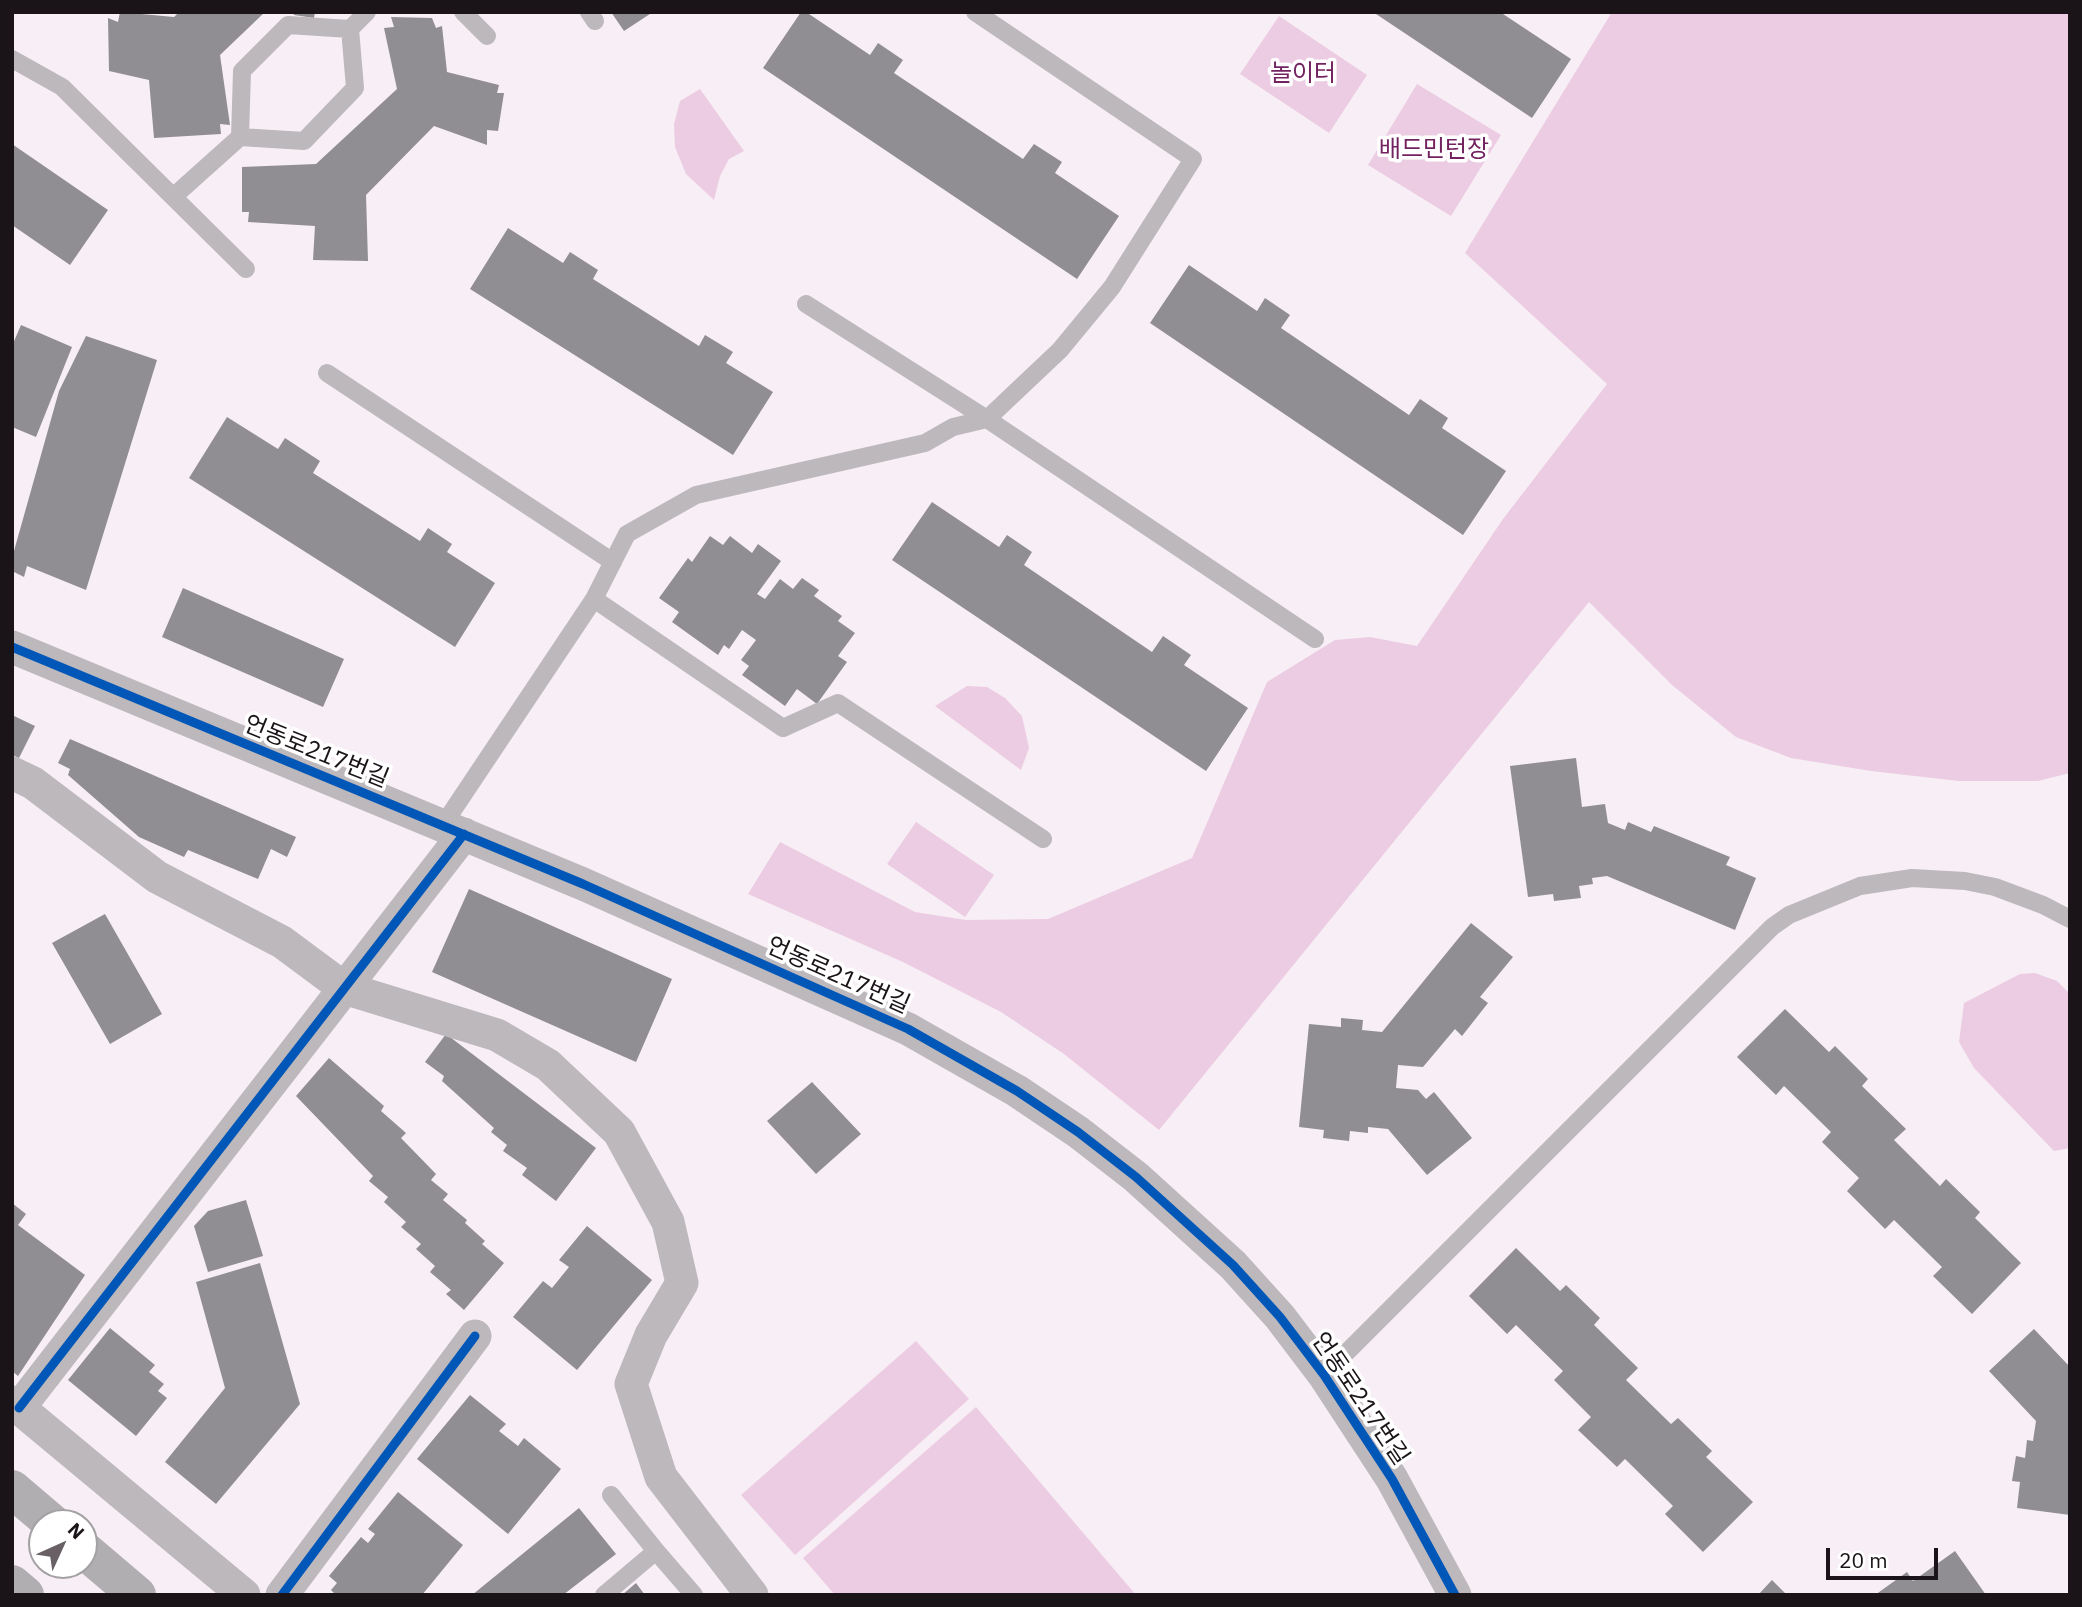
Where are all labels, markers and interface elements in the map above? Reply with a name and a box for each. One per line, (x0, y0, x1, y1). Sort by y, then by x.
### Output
park label: 놀이터 (1270, 60, 1336, 88)
park label: 배드민턴장 (1379, 136, 1489, 164)
street label: 언동로217번길 (239, 710, 393, 794)
street label: 언동로217번길 (762, 932, 914, 1020)
street label: 언동로217번길 (1305, 1327, 1415, 1471)
north arrow (28, 1509, 98, 1579)
text: N (63, 1517, 90, 1544)
scale bar (1830, 1534, 1942, 1578)
text: 20 m (1839, 1546, 1888, 1574)

